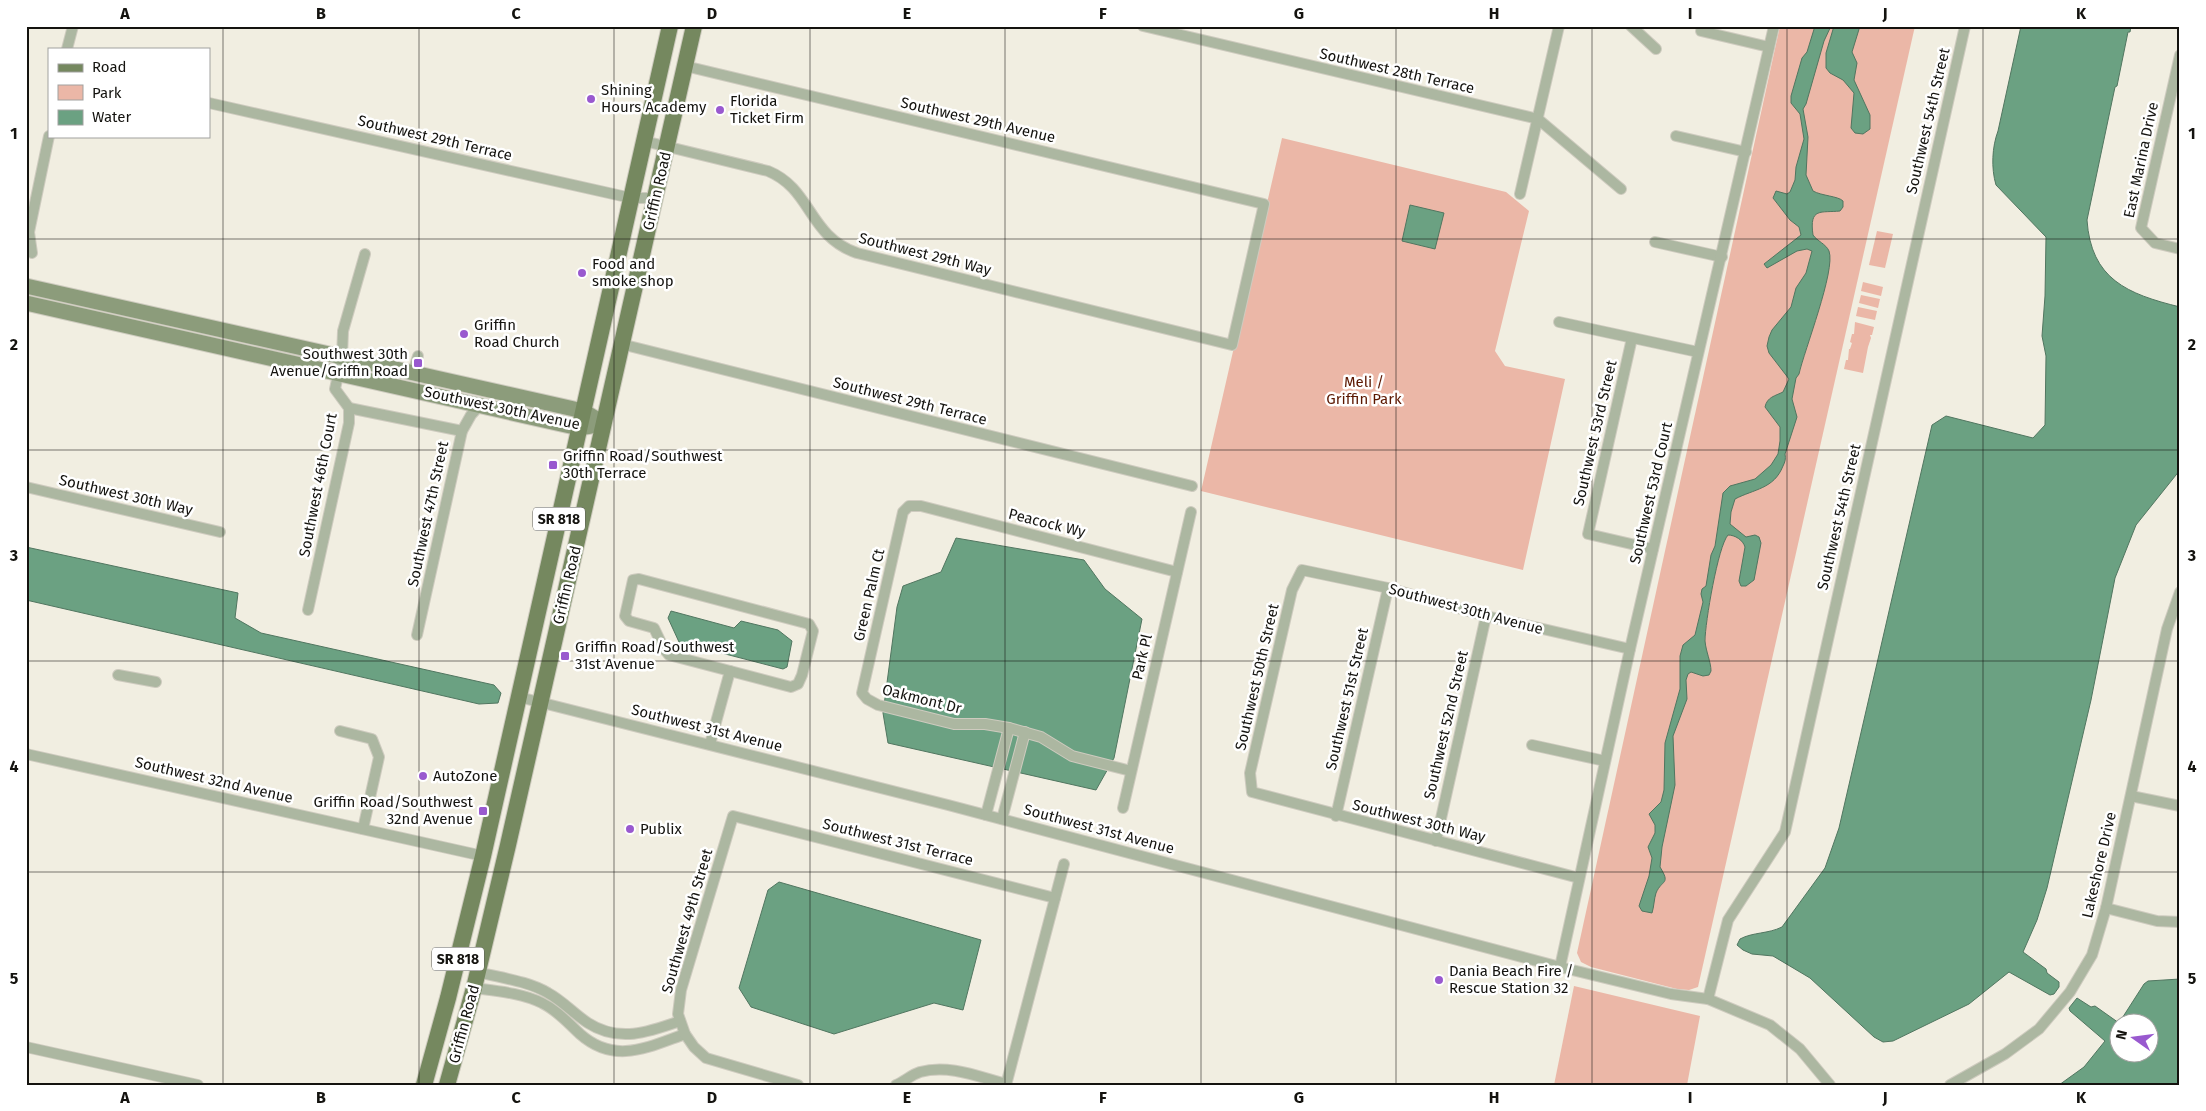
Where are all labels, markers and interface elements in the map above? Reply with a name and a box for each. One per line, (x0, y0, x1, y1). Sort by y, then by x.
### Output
text: A (119, 4, 130, 23)
text: B (316, 4, 326, 23)
text: C (511, 4, 521, 23)
text: D (707, 4, 717, 23)
text: E (903, 4, 911, 23)
text: F (1099, 4, 1107, 23)
text: G (1294, 4, 1304, 23)
text: H (1489, 4, 1499, 23)
text: I (1688, 4, 1692, 23)
text: J (1881, 4, 1888, 23)
text: K (2076, 4, 2087, 23)
street label: Southwest 28th Terrace (1318, 44, 1476, 98)
street label: Southwest 54th Street (1902, 46, 1954, 196)
legend (48, 48, 210, 138)
text: Road (92, 58, 127, 76)
place label: Shining Hours Academy (601, 81, 707, 116)
text: Park (92, 84, 122, 102)
place label: Florida Ticket Firm (730, 92, 804, 127)
marker: Shining Hours Academy (585, 93, 597, 105)
street label: Southwest 29th Avenue (899, 93, 1057, 147)
street label: East Marina Drive (2120, 100, 2162, 220)
marker: Florida Ticket Firm (714, 104, 726, 116)
text: Water (92, 108, 131, 126)
street label: Southwest 29th Terrace (356, 111, 514, 165)
text: 1 (10, 124, 18, 143)
text: 1 (2188, 124, 2196, 143)
street label: Griffin Road (639, 150, 675, 232)
street label: Southwest 29th Way (857, 229, 994, 279)
place label: Food and smoke shop (592, 255, 674, 290)
marker: Food and smoke shop (576, 267, 588, 279)
place label: Griffin Road Church (474, 316, 560, 351)
marker: Griffin Road Church (458, 328, 470, 340)
text: 2 (10, 335, 18, 354)
text: 2 (2188, 335, 2196, 354)
place label: Southwest 30th Avenue/Griffin Road (270, 345, 408, 380)
marker: Southwest 30th Avenue/Griffin Road (412, 357, 424, 369)
street label: Southwest 53rd Street (1569, 358, 1621, 508)
street label: Southwest 29th Terrace (831, 373, 989, 429)
park label: Meli / Griffin Park (1326, 373, 1402, 408)
street label: Southwest 30th Avenue (422, 383, 582, 433)
street label: Southwest 46th Court (295, 411, 341, 558)
street label: Southwest 53rd Court (1626, 420, 1676, 566)
street label: Southwest 47th Street (404, 439, 452, 588)
street label: Southwest 54th Street (1813, 442, 1865, 592)
place label: Griffin Road/Southwest 30th Terrace (563, 447, 723, 482)
marker: Griffin Road/Southwest 30th Terrace (547, 459, 559, 471)
street label: Southwest 30th Way (57, 471, 195, 519)
street label: Peacock Wy (1007, 505, 1088, 541)
road number: SR 818 (533, 508, 585, 530)
street label: Griffin Road (549, 544, 585, 626)
text: 3 (9, 546, 18, 565)
street label: Green Palm Ct (850, 546, 889, 643)
text: 3 (2187, 546, 2196, 565)
street label: Southwest 30th Avenue (1387, 580, 1545, 638)
street label: Southwest 50th Street (1231, 601, 1283, 752)
street label: Southwest 51st Street (1322, 626, 1372, 772)
street label: Park Pl (1128, 632, 1156, 682)
place label: Griffin Road/Southwest 31st Avenue (575, 638, 735, 673)
street label: Southwest 52nd Street (1420, 648, 1472, 801)
marker: Griffin Road/Southwest 31st Avenue (559, 650, 571, 662)
street label: Oakmont Dr (880, 680, 964, 718)
street label: Southwest 31st Avenue (630, 701, 784, 755)
street label: Southwest 32nd Avenue (133, 753, 295, 807)
text: 4 (9, 757, 19, 776)
text: 4 (2187, 757, 2197, 776)
place label: AutoZone (433, 767, 498, 785)
marker: AutoZone (417, 770, 429, 782)
place label: Griffin Road/Southwest 32nd Avenue (313, 793, 474, 828)
street label: Southwest 30th Way (1351, 796, 1488, 846)
street label: Southwest 31st Avenue (1022, 800, 1176, 858)
marker: Griffin Road/Southwest 32nd Avenue (477, 805, 489, 817)
street label: Lakeshore Drive (2078, 810, 2120, 920)
street label: Southwest 31st Terrace (821, 815, 975, 869)
place label: Publix (640, 820, 683, 838)
marker: Publix (624, 823, 636, 835)
street label: Southwest 49th Street (658, 846, 716, 995)
road number: SR 818 (432, 948, 484, 971)
place label: Dania Beach Fire / Rescue Station 32 (1449, 962, 1573, 997)
text: 5 (10, 969, 19, 988)
text: 5 (2188, 969, 2197, 988)
marker: Dania Beach Fire / Rescue Station 32 (1433, 974, 1445, 986)
street label: Griffin Road (445, 983, 483, 1065)
north arrow (2108, 1014, 2158, 1064)
text: N (2112, 1028, 2131, 1042)
text: A (119, 1088, 130, 1107)
text: B (316, 1088, 326, 1107)
text: C (511, 1088, 521, 1107)
text: D (707, 1088, 717, 1107)
text: E (903, 1088, 911, 1107)
text: F (1099, 1088, 1107, 1107)
text: G (1294, 1088, 1304, 1107)
text: H (1489, 1088, 1499, 1107)
text: I (1688, 1088, 1692, 1107)
text: J (1881, 1088, 1888, 1107)
text: K (2076, 1088, 2087, 1107)

